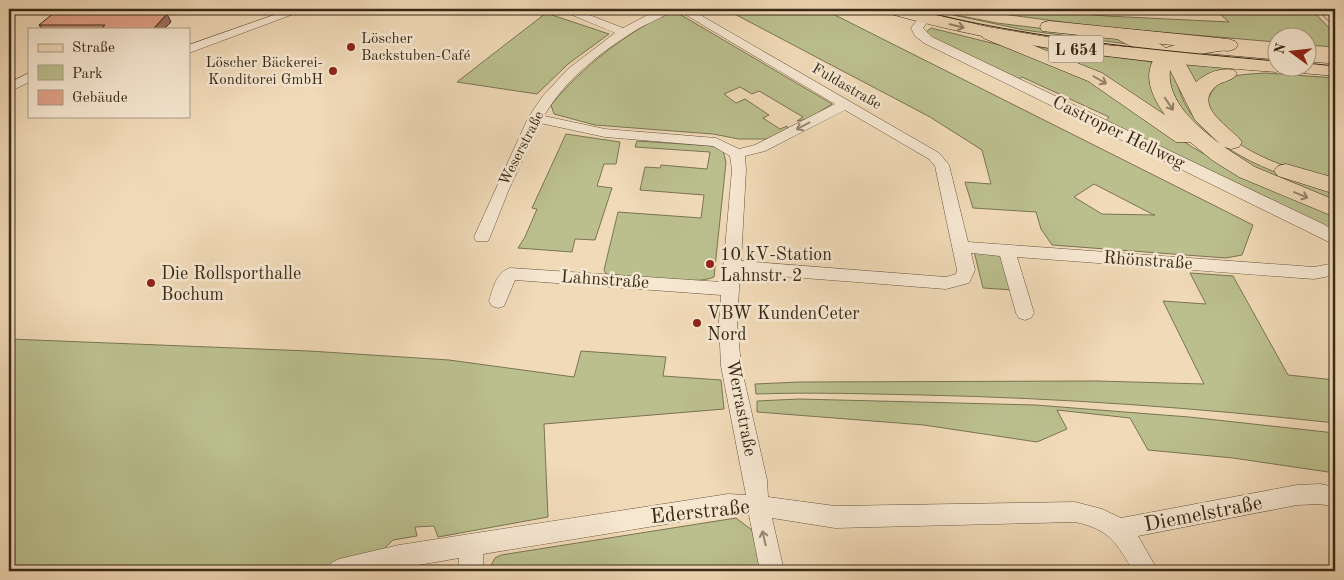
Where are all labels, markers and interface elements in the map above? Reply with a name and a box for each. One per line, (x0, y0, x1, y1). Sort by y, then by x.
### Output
one-way arrow (948, 22, 964, 31)
legend (28, 28, 190, 118)
north arrow (1266, 28, 1316, 78)
place label: Löscher Backstuben-Café (361, 32, 471, 64)
road number: L 654 (1048, 36, 1104, 62)
text: Straße (72, 41, 115, 56)
marker: Löscher Backstuben-Café (345, 41, 357, 53)
text: N (1272, 42, 1289, 56)
place label: Löscher Bäckerei- Konditorei GmbH (205, 56, 323, 88)
street label: Fuldastraße (809, 61, 884, 113)
marker: Löscher Bäckerei- Konditorei GmbH (327, 65, 339, 77)
text: Park (72, 67, 103, 82)
one-way arrow (1092, 76, 1106, 86)
text: Gebäude (72, 91, 128, 106)
street label: Castroper Hellweg (1050, 93, 1188, 173)
one-way arrow (1164, 97, 1174, 111)
street label: Weserstraße (497, 109, 547, 188)
one-way arrow (795, 121, 810, 131)
one-way arrow (1293, 190, 1308, 200)
place label: 10 kV-Station Lahnstr. 2 (720, 246, 832, 285)
street label: Rhönstraße (1103, 249, 1193, 273)
marker: 10 kV-Station Lahnstr. 2 (704, 258, 716, 270)
place label: Die Rollsporthalle Bochum (161, 265, 301, 304)
street label: Lahnstraße (560, 268, 650, 292)
marker: Die Rollsporthalle Bochum (145, 277, 157, 289)
place label: VBW KundenCeter Nord (707, 305, 860, 344)
marker: VBW KundenCeter Nord (691, 317, 703, 329)
street label: Werrastraße (723, 359, 759, 458)
street label: Diemelstraße (1142, 493, 1264, 536)
street label: Ederstraße (649, 497, 751, 528)
one-way arrow (759, 530, 768, 546)

